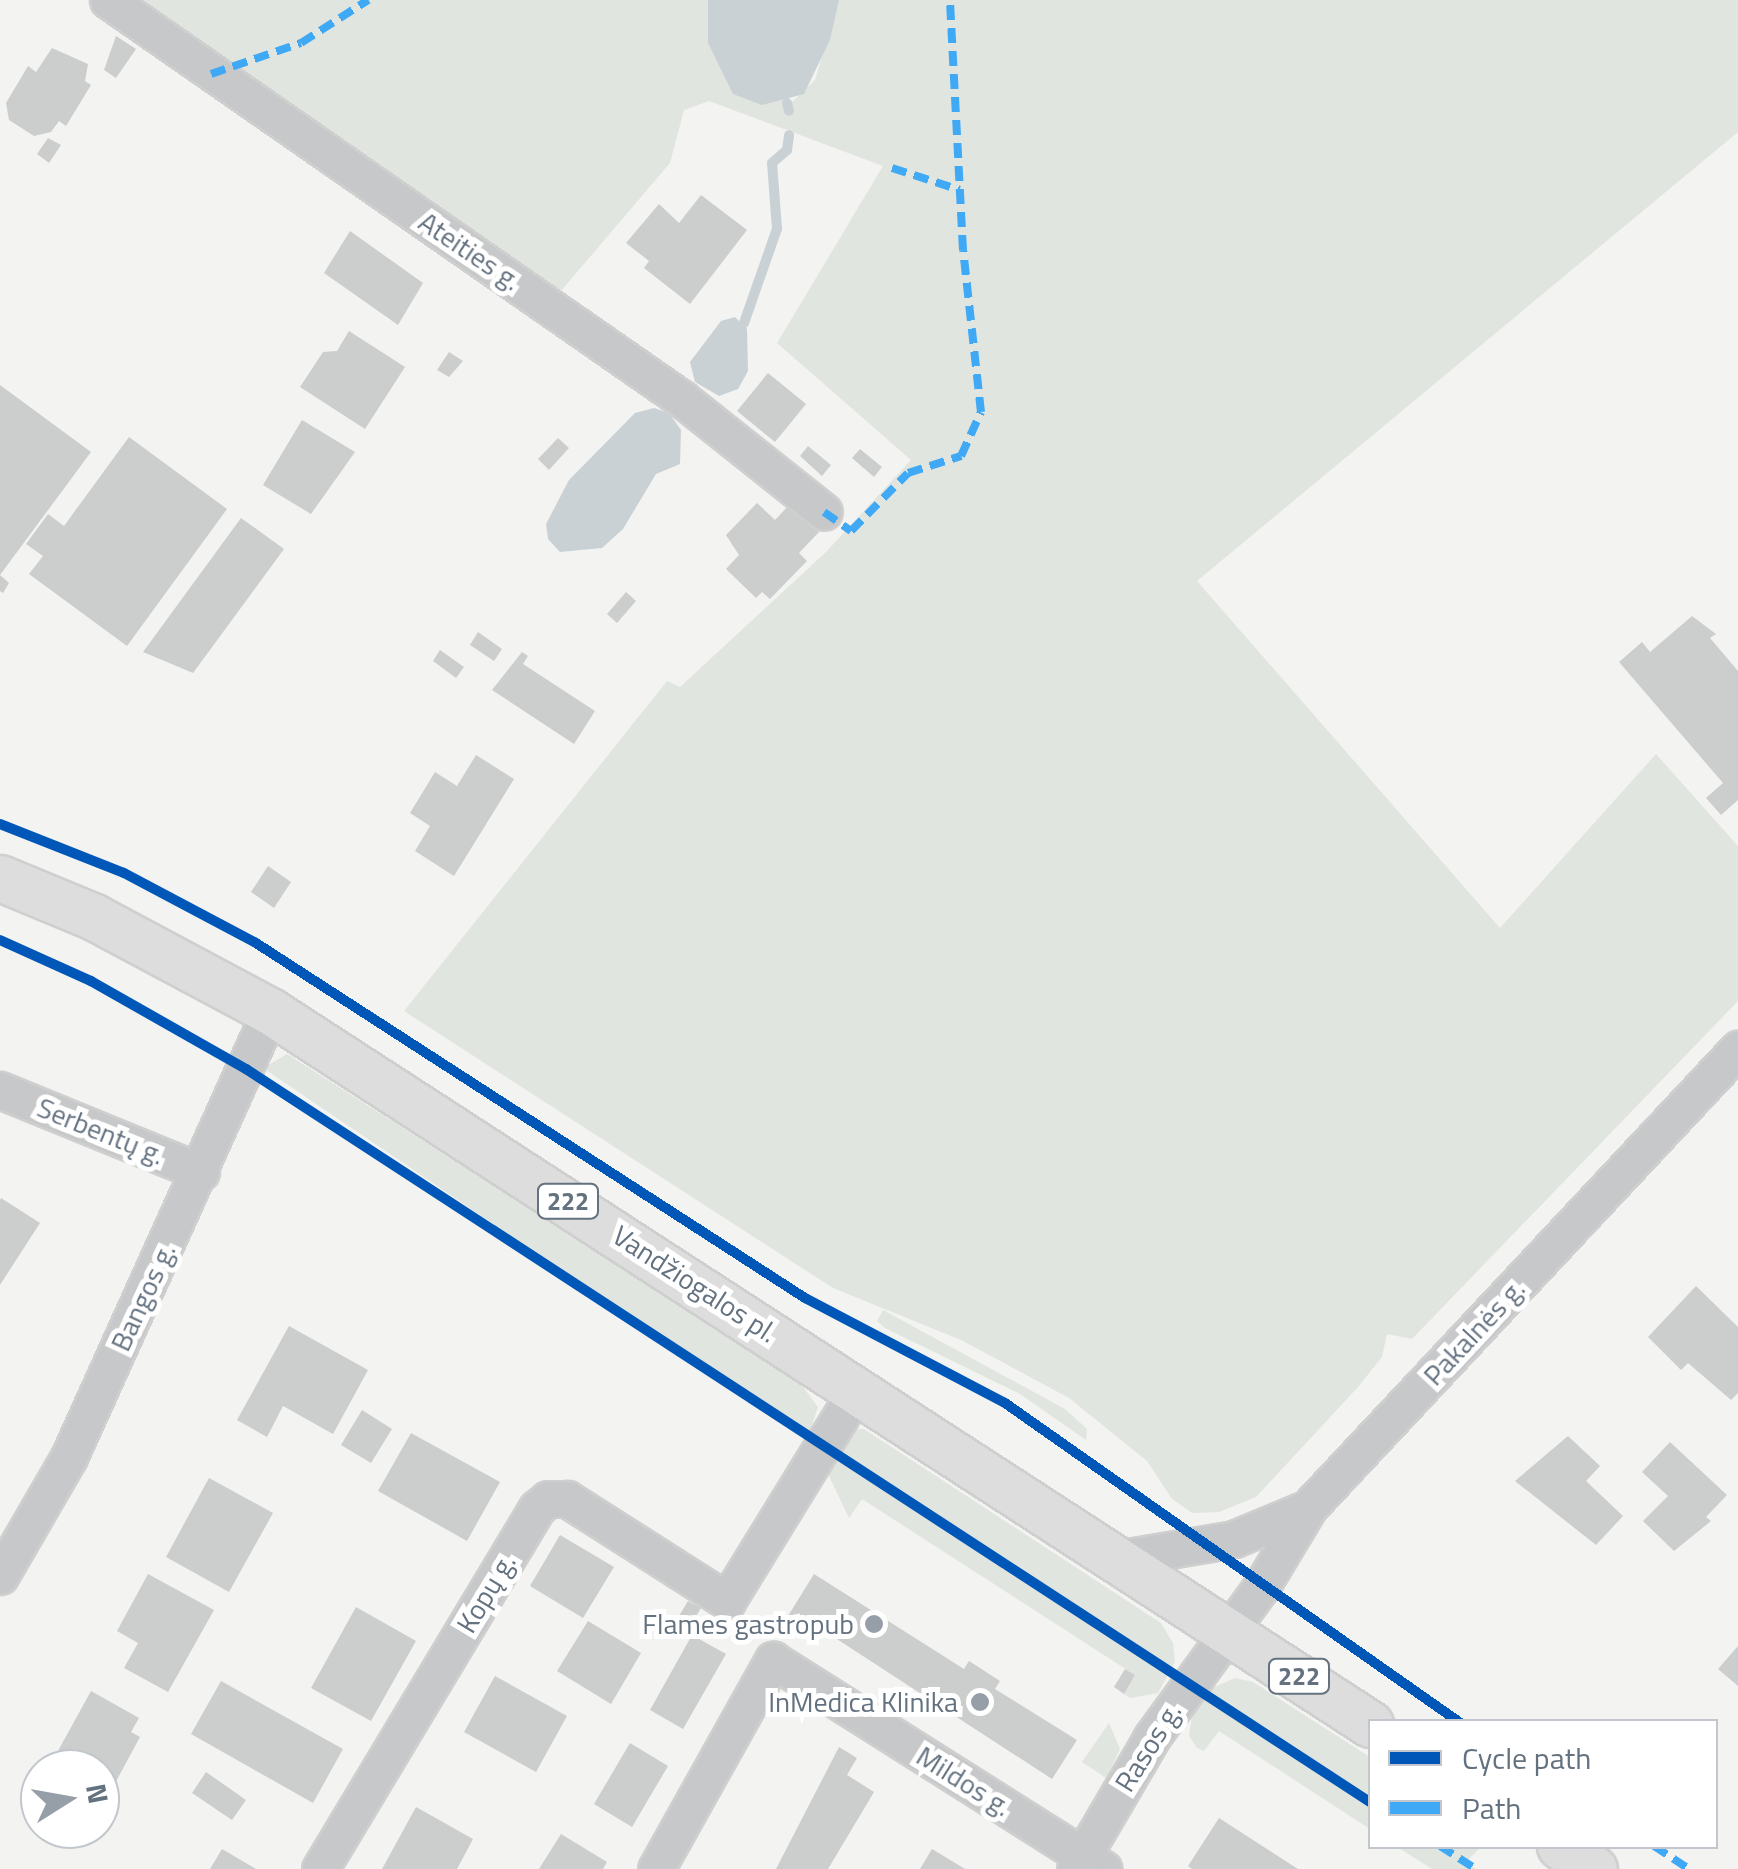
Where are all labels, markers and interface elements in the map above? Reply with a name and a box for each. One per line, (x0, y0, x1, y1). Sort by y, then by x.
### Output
street label: Ateities g. (412, 205, 528, 297)
street label: Serbentų g. (33, 1090, 169, 1172)
road number: 222 (536, 1181, 600, 1221)
street label: Vandžiogalos pl. (607, 1218, 783, 1350)
street label: Bangos g. (103, 1238, 183, 1356)
street label: Pakalnės g. (1416, 1272, 1532, 1392)
street label: Kopų g. (449, 1547, 523, 1639)
place label: Flames gastropub (642, 1607, 854, 1641)
marker: Flames gastropub (863, 1613, 885, 1635)
road number: 222 (1266, 1656, 1332, 1696)
place label: InMedica Klinika (768, 1685, 958, 1719)
marker: InMedica Klinika (967, 1689, 993, 1715)
street label: Rasos g. (1108, 1696, 1188, 1798)
legend (1368, 1719, 1718, 1849)
text: Cycle path (1462, 1735, 1591, 1781)
street label: Mildos g. (910, 1739, 1018, 1823)
north arrow (20, 1749, 120, 1849)
text: N (75, 1780, 121, 1807)
text: Path (1462, 1785, 1521, 1831)

